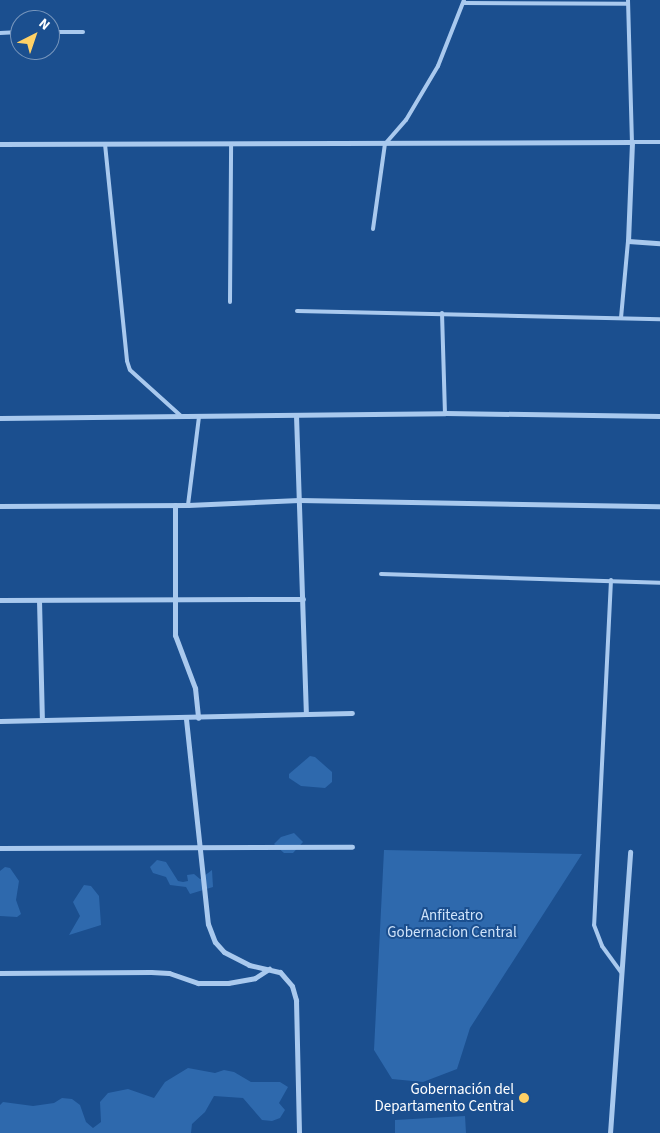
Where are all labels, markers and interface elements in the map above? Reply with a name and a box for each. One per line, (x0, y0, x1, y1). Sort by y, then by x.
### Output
north arrow (10, 10, 60, 60)
text: N (34, 14, 54, 35)
park label: Anfiteatro Gobernacion Central (387, 906, 517, 941)
place label: Gobernación del Departamento Central (375, 1080, 514, 1115)
marker: Gobernación del Departamento Central (518, 1092, 530, 1104)

